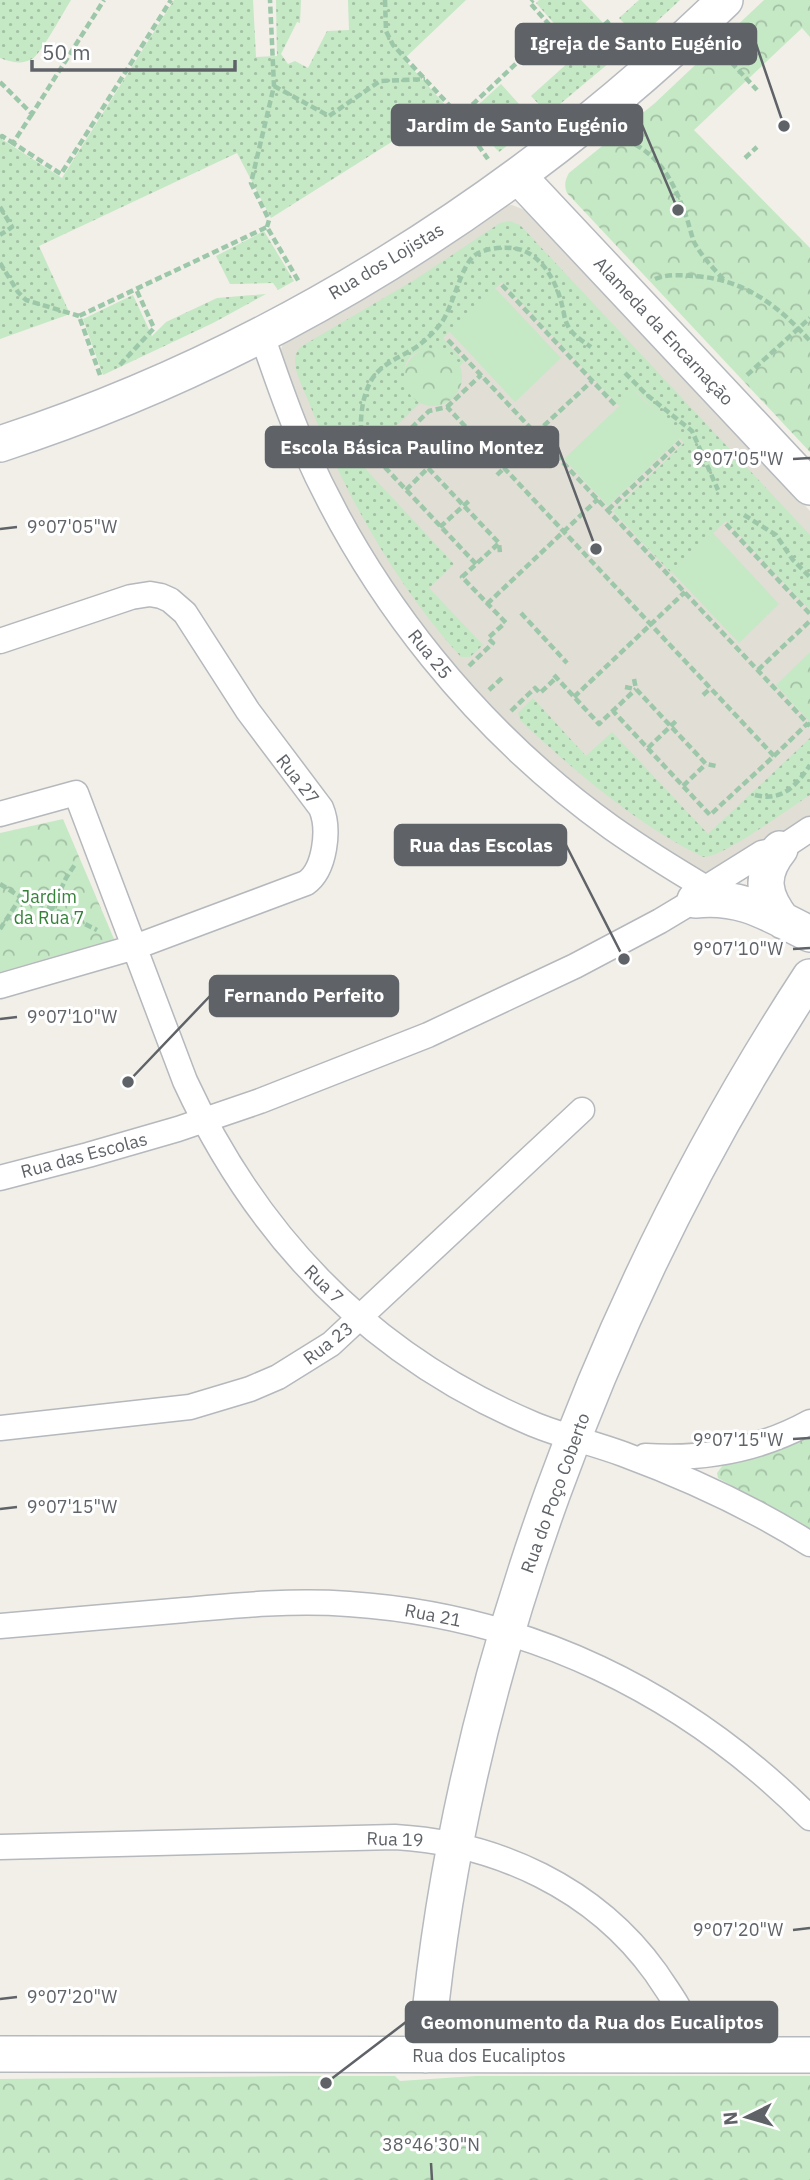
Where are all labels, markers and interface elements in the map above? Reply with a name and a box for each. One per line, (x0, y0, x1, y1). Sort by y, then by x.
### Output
callout: Igreja de Santo Eugénio (516, 24, 756, 64)
scale bar (32, 28, 234, 72)
text: Igreja de Santo Eugénio (530, 31, 742, 55)
text: 50 m (42, 38, 91, 66)
callout: Jardim de Santo Eugénio (392, 105, 642, 145)
text: Jardim de Santo Eugénio (406, 113, 628, 137)
street label: Rua dos Lojistas (324, 218, 448, 304)
street label: Alameda da Encarnação (589, 252, 739, 410)
callout: Escola Básica Paulino Montez (266, 427, 558, 467)
text: Escola Básica Paulino Montez (280, 435, 544, 459)
text: 9°07'05"W (693, 447, 783, 470)
text: 9°07'05"W (27, 515, 117, 538)
street label: Rua 25 (403, 625, 457, 683)
street label: Rua 27 (271, 749, 325, 809)
callout: Rua das Escolas (395, 825, 566, 865)
text: Rua das Escolas (409, 833, 553, 857)
park label: Jardim da Rua 7 (14, 885, 84, 929)
text: 9°07'10"W (693, 937, 783, 960)
callout: Fernando Perfeito (210, 976, 398, 1016)
text: Fernando Perfeito (224, 983, 385, 1007)
text: 9°07'10"W (27, 1005, 117, 1028)
street label: Rua das Escolas (18, 1127, 150, 1183)
street label: Rua 7 (299, 1259, 349, 1309)
street label: Rua 23 (298, 1316, 358, 1370)
street label: Rua do Poço Coberto (515, 1410, 595, 1576)
text: 9°07'15"W (693, 1428, 783, 1451)
text: 9°07'15"W (27, 1495, 117, 1518)
street label: Rua 21 (403, 1598, 463, 1632)
street label: Rua 19 (366, 1827, 424, 1851)
text: 9°07'20"W (693, 1918, 783, 1941)
text: 9°07'20"W (27, 1985, 117, 2008)
callout: Geomonumento da Rua dos Eucaliptos (406, 2002, 777, 2042)
text: Geomonumento da Rua dos Eucaliptos (420, 2010, 764, 2034)
street label: Rua dos Eucaliptos (412, 2044, 566, 2067)
north arrow (712, 2082, 782, 2152)
text: N (718, 2111, 743, 2126)
text: 38°46'30"N (382, 2133, 480, 2156)

